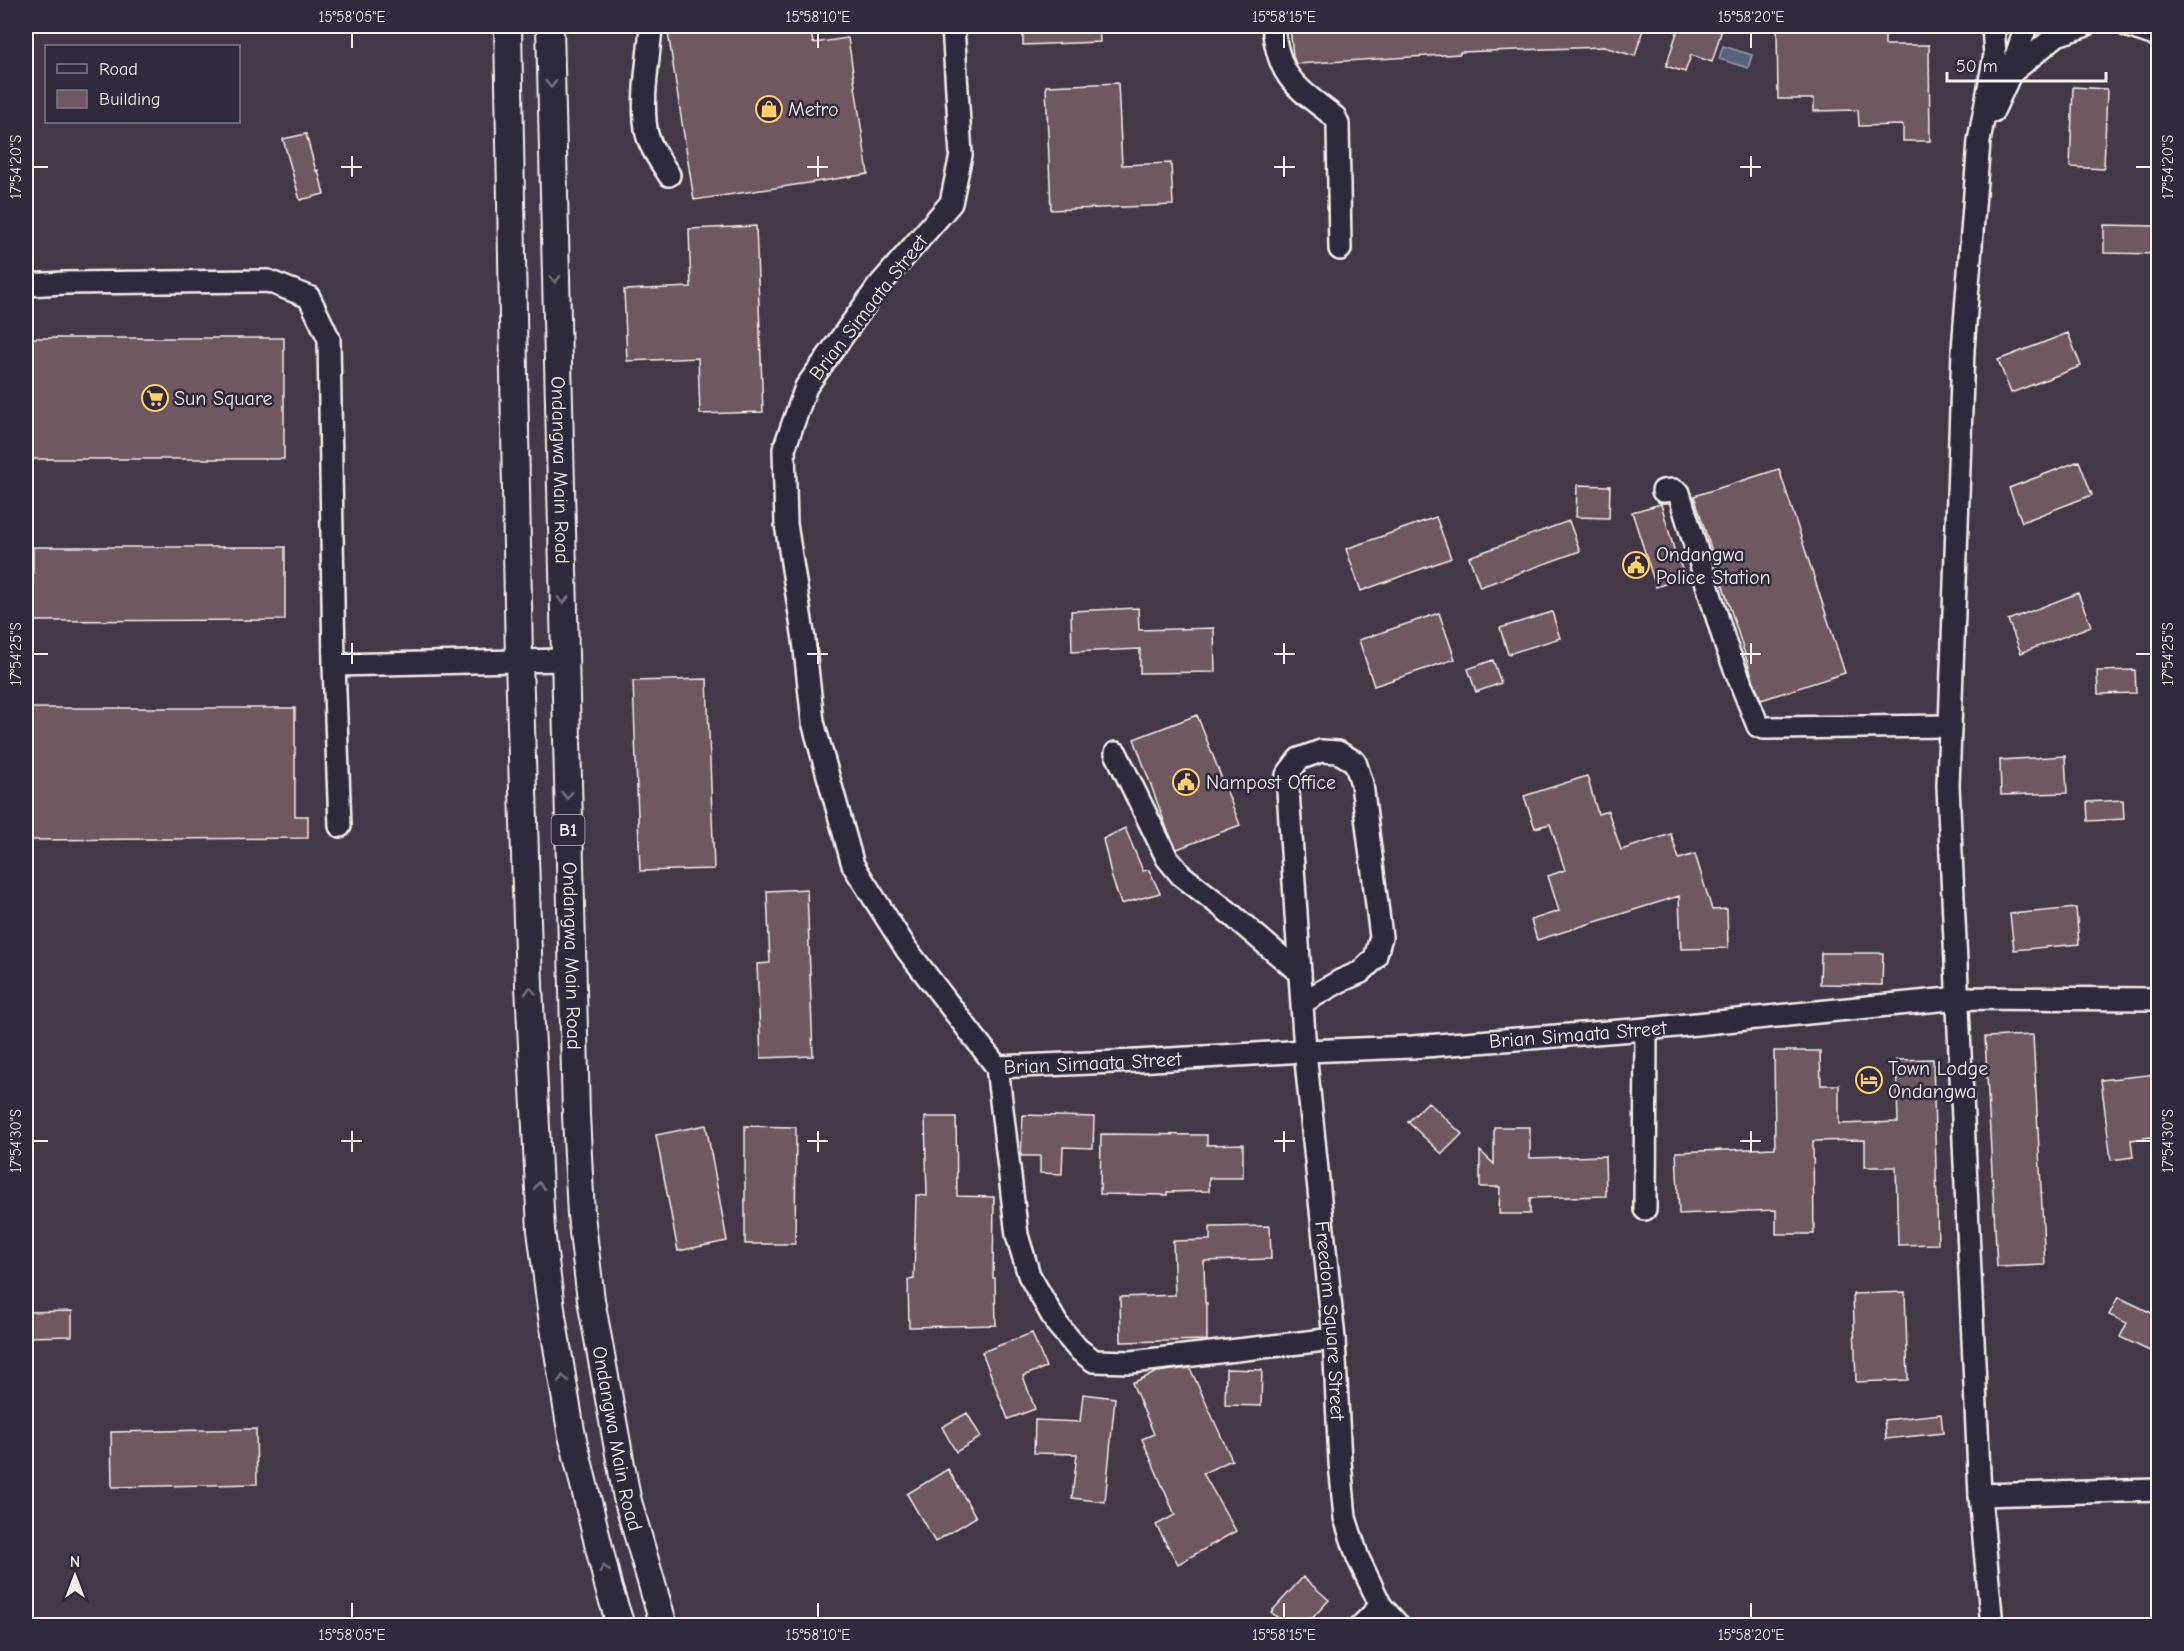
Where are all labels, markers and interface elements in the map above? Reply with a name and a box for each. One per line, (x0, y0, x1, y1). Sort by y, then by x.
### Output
text: 15°58'05"E (318, 8, 386, 26)
text: 15°58'10"E (786, 8, 850, 26)
text: 15°58'15"E (1252, 8, 1316, 26)
text: 15°58'20"E (1718, 8, 1784, 26)
legend (45, 45, 240, 123)
scale bar (1947, 45, 2106, 83)
text: 50 m (1956, 56, 1998, 77)
text: Road (99, 59, 138, 80)
one-way arrow (545, 79, 557, 88)
text: Building (99, 89, 161, 110)
shop icon: Metro (754, 94, 784, 124)
place label: Metro (788, 98, 839, 121)
text: 17°54'20"S (7, 135, 25, 199)
text: 17°54'20"S (2159, 135, 2177, 199)
street label: Brian Simaata Street (805, 229, 933, 384)
one-way arrow (549, 274, 562, 283)
street label: Ondangwa Main Road (546, 376, 574, 564)
supermarket icon: Sun Square (140, 383, 170, 413)
place label: Sun Square (174, 387, 272, 410)
place label: Ondangwa Police Station (1656, 543, 1771, 589)
public building icon: Ondangwa Police Station (1621, 550, 1651, 580)
one-way arrow (556, 595, 569, 604)
text: 17°54'25"S (7, 622, 25, 686)
text: 17°54'25"S (2159, 622, 2177, 686)
public building icon: Nampost Office (1171, 767, 1201, 797)
place label: Nampost Office (1206, 771, 1336, 794)
one-way arrow (561, 790, 574, 799)
road number: B1 (552, 815, 584, 845)
street label: Ondangwa Main Road (558, 862, 585, 1050)
one-way arrow (523, 986, 536, 995)
street label: Brian Simaata Street (1488, 1016, 1669, 1053)
street label: Brian Simaata Street (1003, 1047, 1184, 1079)
place label: Town Lodge Ondangwa (1888, 1057, 1988, 1103)
hotel icon: Town Lodge Ondangwa (1854, 1065, 1884, 1095)
text: 17°54'30"S (7, 1109, 25, 1173)
text: 17°54'30"S (2159, 1109, 2177, 1173)
one-way arrow (533, 1181, 546, 1190)
street label: Freedom Square Street (1310, 1220, 1349, 1422)
street label: Ondangwa Main Road (588, 1344, 647, 1534)
one-way arrow (557, 1374, 569, 1384)
north arrow (45, 1546, 105, 1606)
text: N (70, 1553, 80, 1571)
one-way arrow (599, 1565, 612, 1575)
text: 15°58'05"E (318, 1626, 386, 1644)
text: 15°58'10"E (786, 1626, 850, 1644)
text: 15°58'15"E (1252, 1626, 1316, 1644)
text: 15°58'20"E (1718, 1626, 1784, 1644)

